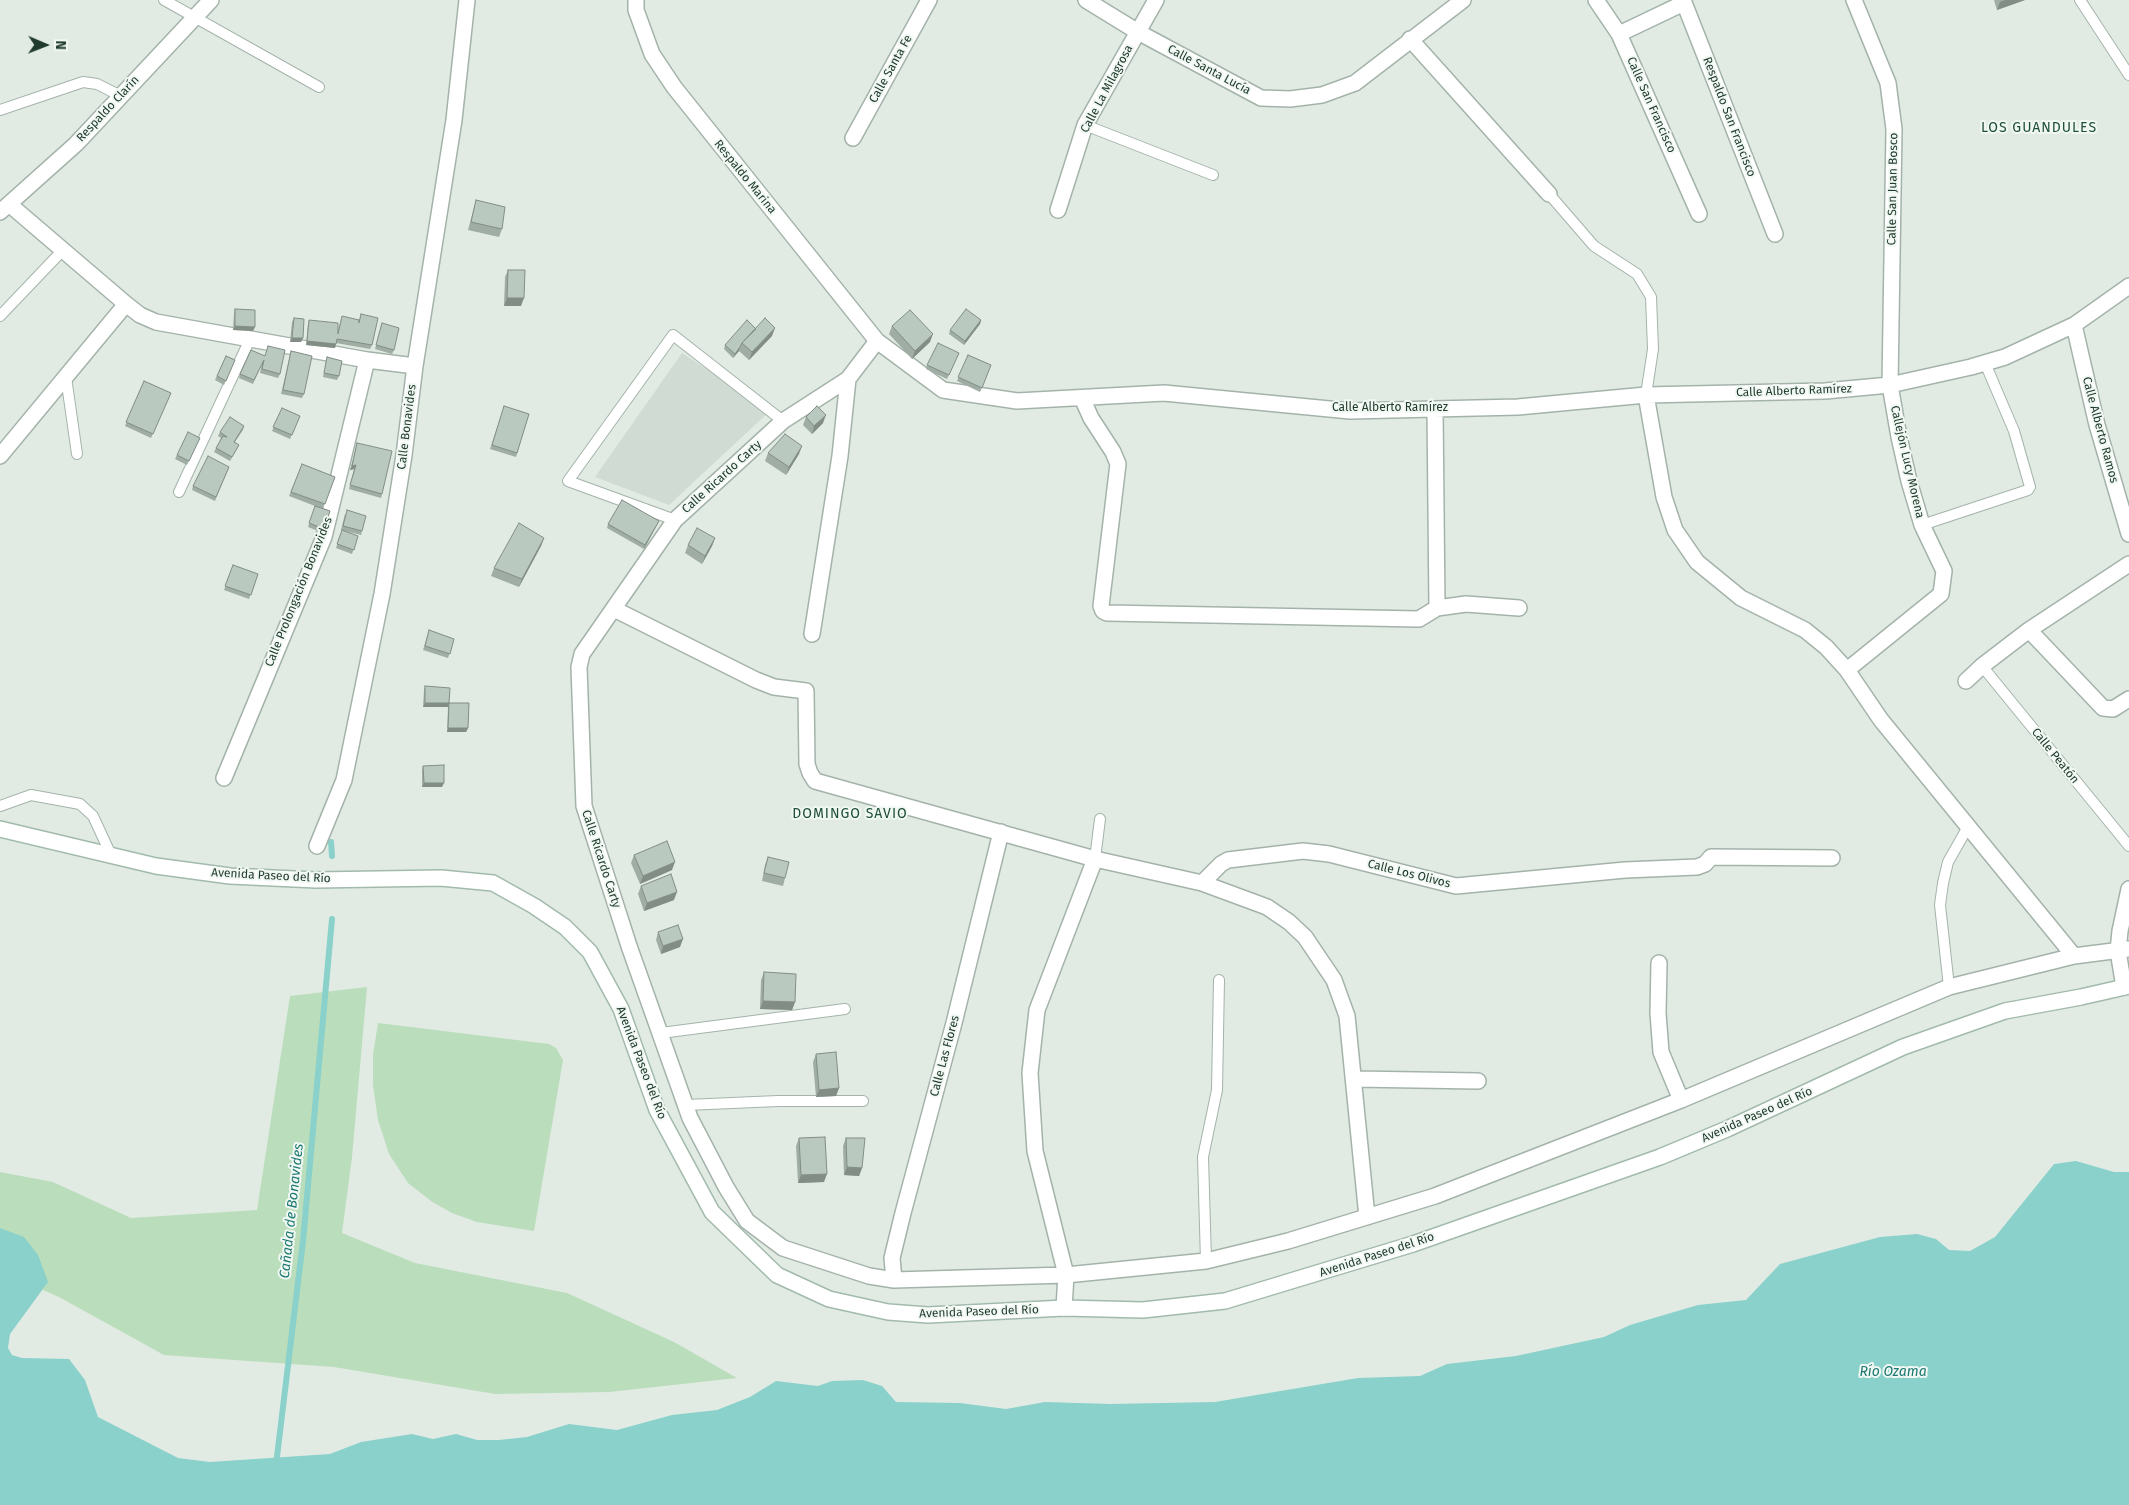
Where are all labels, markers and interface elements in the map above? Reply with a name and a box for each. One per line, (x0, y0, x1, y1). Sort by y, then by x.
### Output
north arrow (20, 20, 70, 70)
street label: Calle Santa Fe (866, 32, 916, 106)
text: N (52, 40, 69, 50)
street label: Calle Santa Lucía (1165, 42, 1253, 98)
street label: Calle La Milagrosa (1078, 43, 1136, 135)
street label: Calle San Francisco (1623, 55, 1679, 155)
street label: Respaldo San Francisco (1699, 55, 1759, 179)
street label: Respaldo Clarín (74, 73, 142, 145)
district label: LOS GUANDULES (1979, 120, 2099, 136)
street label: Calle San Juan Bosco (1885, 132, 1901, 246)
street label: Respaldo Marina (711, 137, 779, 217)
street label: Calle Alberto Ramos (2079, 375, 2121, 485)
street label: Calle Alberto Ramírez (1736, 382, 1852, 400)
street label: Calle Bonavides (395, 383, 419, 471)
street label: Calle Alberto Ramírez (1332, 401, 1448, 415)
street label: Callejón Lucy Morena (1887, 404, 1927, 520)
street label: Calle Ricardo Carty (679, 438, 765, 516)
street label: Calle Prolongación Bonavides (262, 515, 336, 669)
street label: Calle Peatón (2028, 725, 2082, 787)
district label: DOMINGO SAVIO (791, 806, 909, 822)
street label: Calle Ricardo Carty (578, 808, 624, 910)
street label: Calle Los Olivos (1366, 857, 1452, 891)
street label: Avenida Paseo del Río (211, 866, 331, 886)
street label: Avenida Paseo del Río (613, 1005, 669, 1121)
street label: Calle Las Flores (927, 1014, 963, 1098)
street label: Avenida Paseo del Río (1699, 1084, 1815, 1146)
water label: Cañada de Bonavides (277, 1143, 307, 1279)
street label: Avenida Paseo del Río (1318, 1230, 1436, 1280)
street label: Avenida Paseo del Río (919, 1303, 1039, 1321)
water label: Río Ozama (1859, 1364, 1927, 1380)

